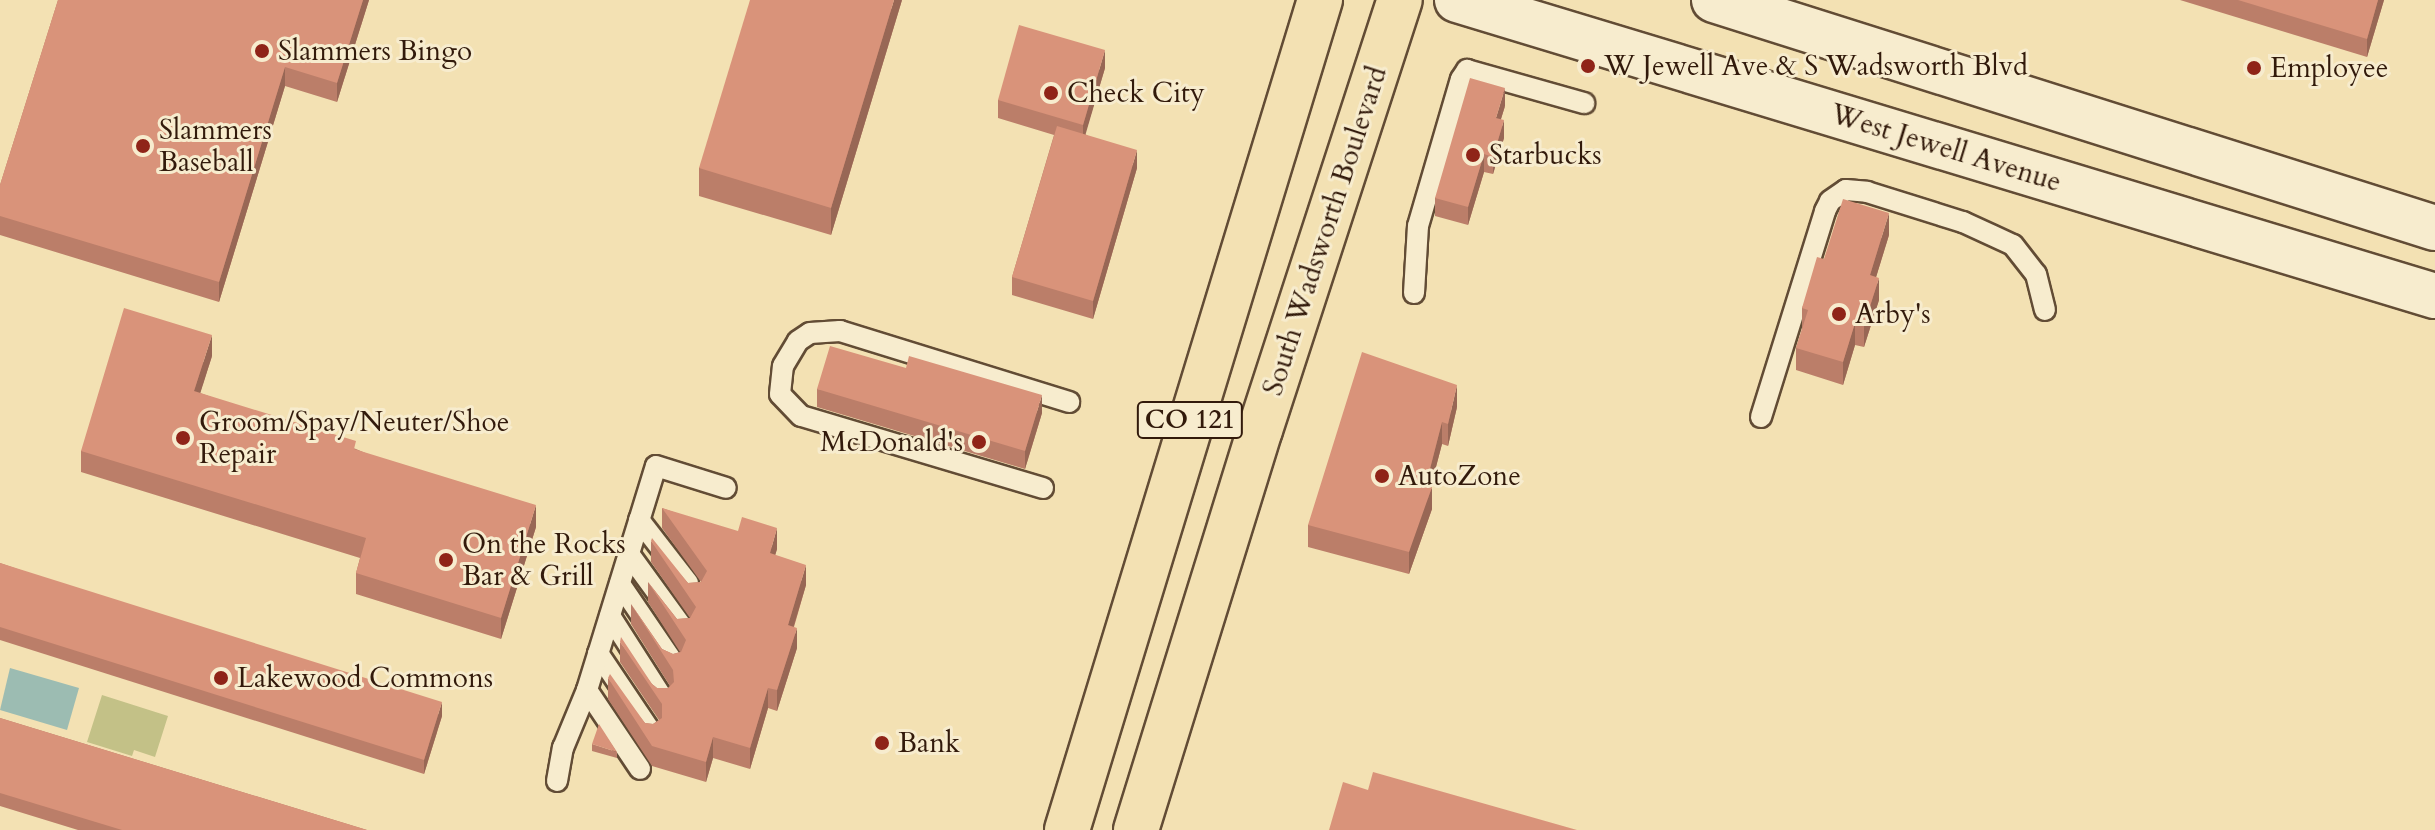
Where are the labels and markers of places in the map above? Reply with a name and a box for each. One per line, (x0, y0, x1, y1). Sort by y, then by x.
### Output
place label: Slammers Bingo (278, 34, 472, 68)
marker: Slammers Bingo (253, 42, 271, 60)
place label: W Jewell Ave & S Wadsworth Blvd (1604, 49, 2028, 83)
place label: Employee (2270, 51, 2388, 85)
marker: W Jewell Ave & S Wadsworth Blvd (1579, 57, 1597, 75)
marker: Employee (2245, 59, 2263, 77)
place label: Check City (1067, 76, 1205, 110)
marker: Check City (1042, 84, 1060, 102)
place label: Slammers Baseball (159, 113, 272, 179)
marker: Slammers Baseball (134, 137, 152, 155)
place label: Starbucks (1489, 138, 1602, 172)
marker: Starbucks (1464, 146, 1482, 164)
place label: Arby's (1855, 297, 1931, 331)
marker: Arby's (1830, 305, 1848, 323)
place label: Groom/Spay/Neuter/Shoe Repair (199, 405, 509, 471)
place label: McDonald's (820, 425, 963, 459)
marker: Groom/Spay/Neuter/Shoe Repair (174, 429, 192, 447)
marker: McDonald's (970, 433, 988, 451)
place label: AutoZone (1398, 459, 1521, 493)
marker: AutoZone (1373, 467, 1391, 485)
place label: On the Rocks Bar & Grill (462, 527, 626, 593)
marker: On the Rocks Bar & Grill (437, 551, 455, 569)
place label: Lakewood Commons (237, 661, 493, 695)
marker: Lakewood Commons (212, 669, 230, 687)
place label: Bank (898, 726, 960, 760)
marker: Bank (873, 734, 891, 752)

